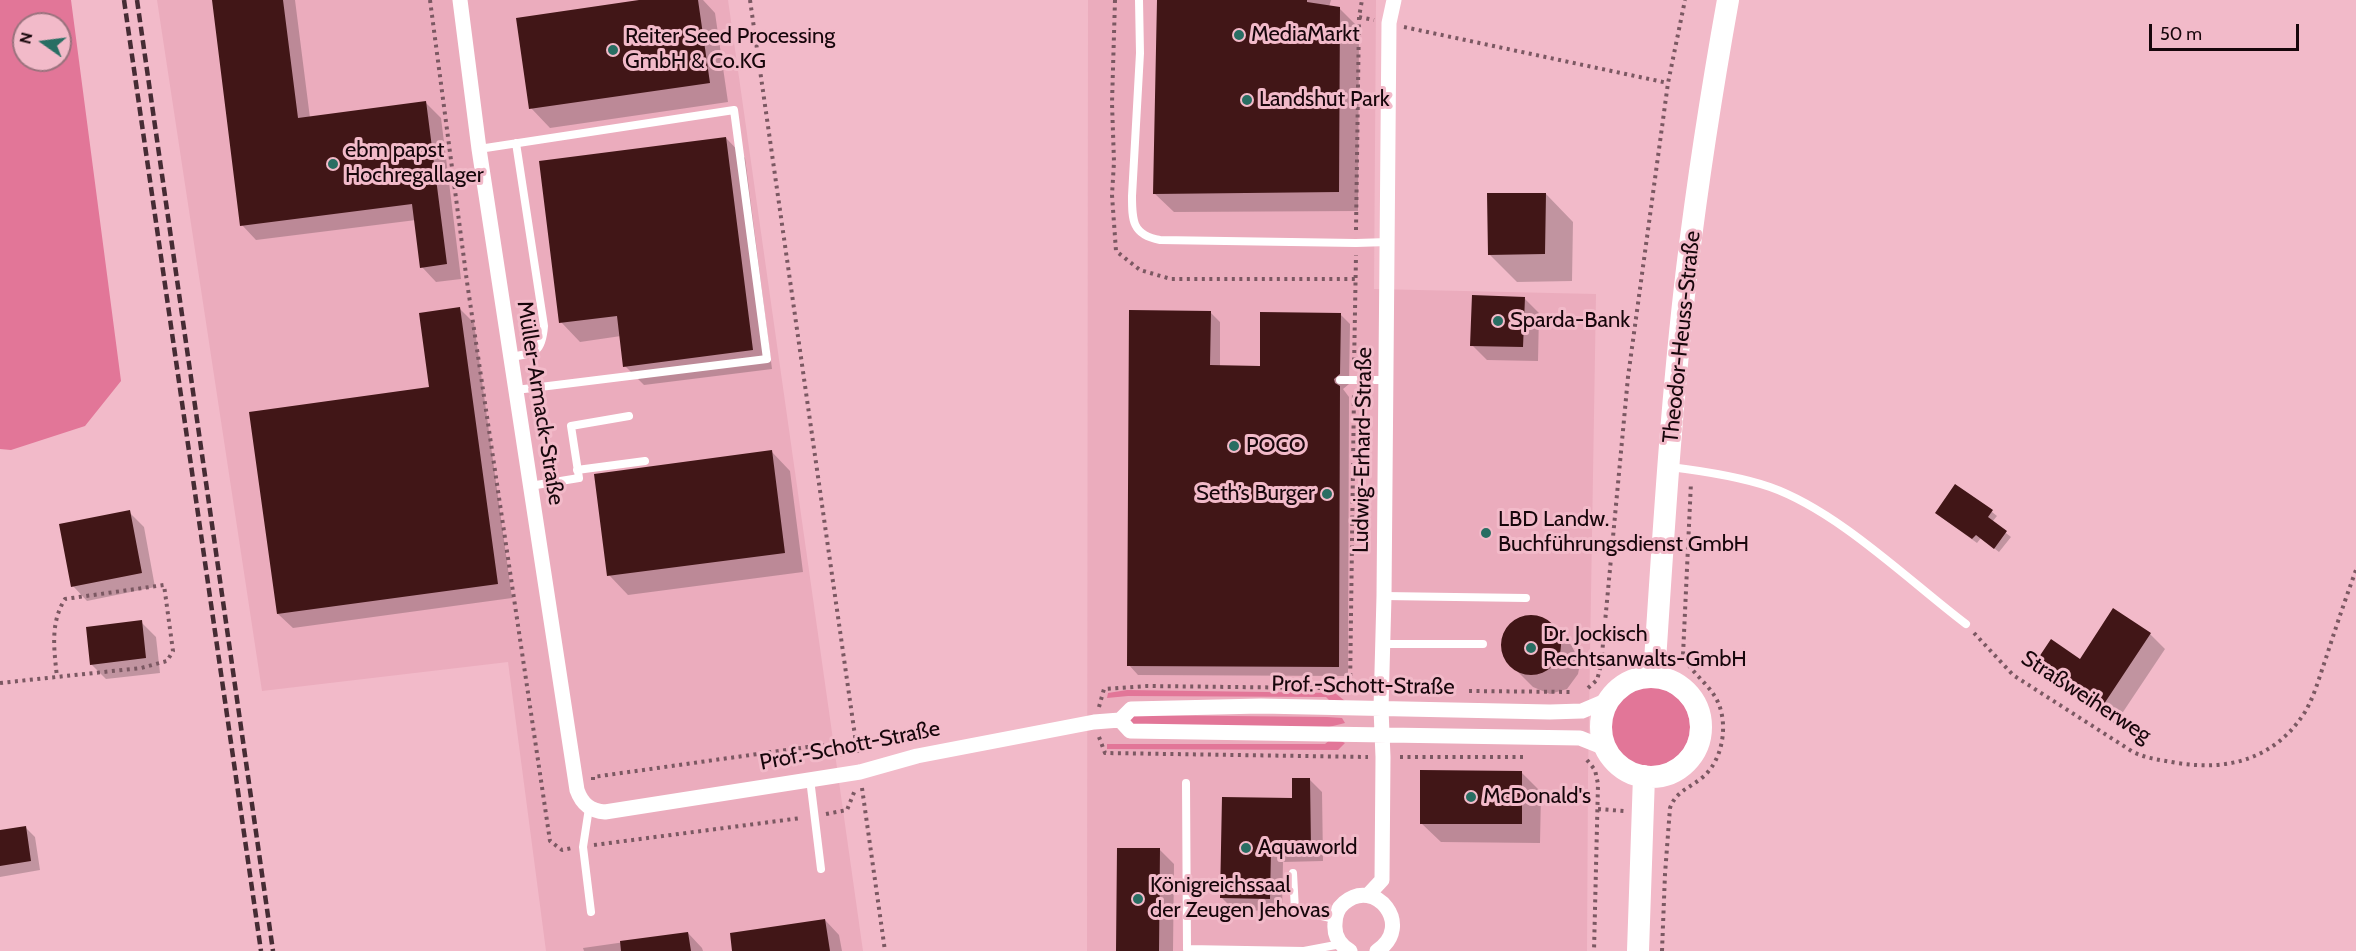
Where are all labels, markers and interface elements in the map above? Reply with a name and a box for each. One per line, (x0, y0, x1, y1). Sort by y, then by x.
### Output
north arrow (12, 12, 72, 72)
scale bar (2152, 12, 2302, 50)
place label: MediaMarkt (1251, 22, 1360, 48)
text: 50 m (2160, 23, 2202, 45)
place label: Reiter Seed Processing GmbH & Co.KG (625, 24, 835, 76)
marker: MediaMarkt (1232, 28, 1246, 42)
text: N (15, 30, 37, 46)
marker: Reiter Seed Processing GmbH & Co.KG (606, 43, 620, 57)
place label: Landshut Park (1259, 87, 1390, 113)
marker: Landshut Park (1240, 93, 1254, 107)
place label: ebm papst Hochregallager (345, 138, 484, 190)
marker: ebm papst Hochregallager (326, 157, 340, 171)
street label: Theodor-Heuss-Straße (1658, 230, 1706, 444)
street label: Müller-Armack-Straße (511, 299, 569, 507)
place label: Sparda-Bank (1510, 308, 1630, 334)
marker: Sparda-Bank (1491, 314, 1505, 328)
street label: Ludwig-Erhard-Straße (1348, 347, 1378, 553)
place label: POCO (1246, 433, 1306, 459)
marker: POCO (1227, 439, 1241, 453)
place label: Seth’s Burger (1196, 481, 1315, 507)
marker: Seth’s Burger (1320, 487, 1334, 501)
place label: LBD Landw. Buchführungsdienst GmbH (1498, 507, 1749, 558)
marker: LBD Landw. Buchführungsdienst GmbH (1479, 526, 1493, 540)
place label: Dr. Jockisch Rechtsanwalts-GmbH (1543, 622, 1747, 674)
marker: Dr. Jockisch Rechtsanwalts-GmbH (1524, 641, 1538, 655)
street label: Straßweiherweg (2016, 645, 2156, 749)
street label: Prof.-Schott-Straße (1271, 671, 1455, 701)
street label: Prof.-Schott-Straße (758, 716, 942, 776)
place label: McDonald's (1483, 784, 1591, 810)
marker: McDonald's (1464, 790, 1478, 804)
place label: Aquaworld (1258, 835, 1358, 861)
marker: Aquaworld (1239, 841, 1253, 855)
place label: Königreichssaal der Zeugen Jehovas (1150, 873, 1330, 924)
marker: Königreichssaal der Zeugen Jehovas (1131, 892, 1145, 906)

